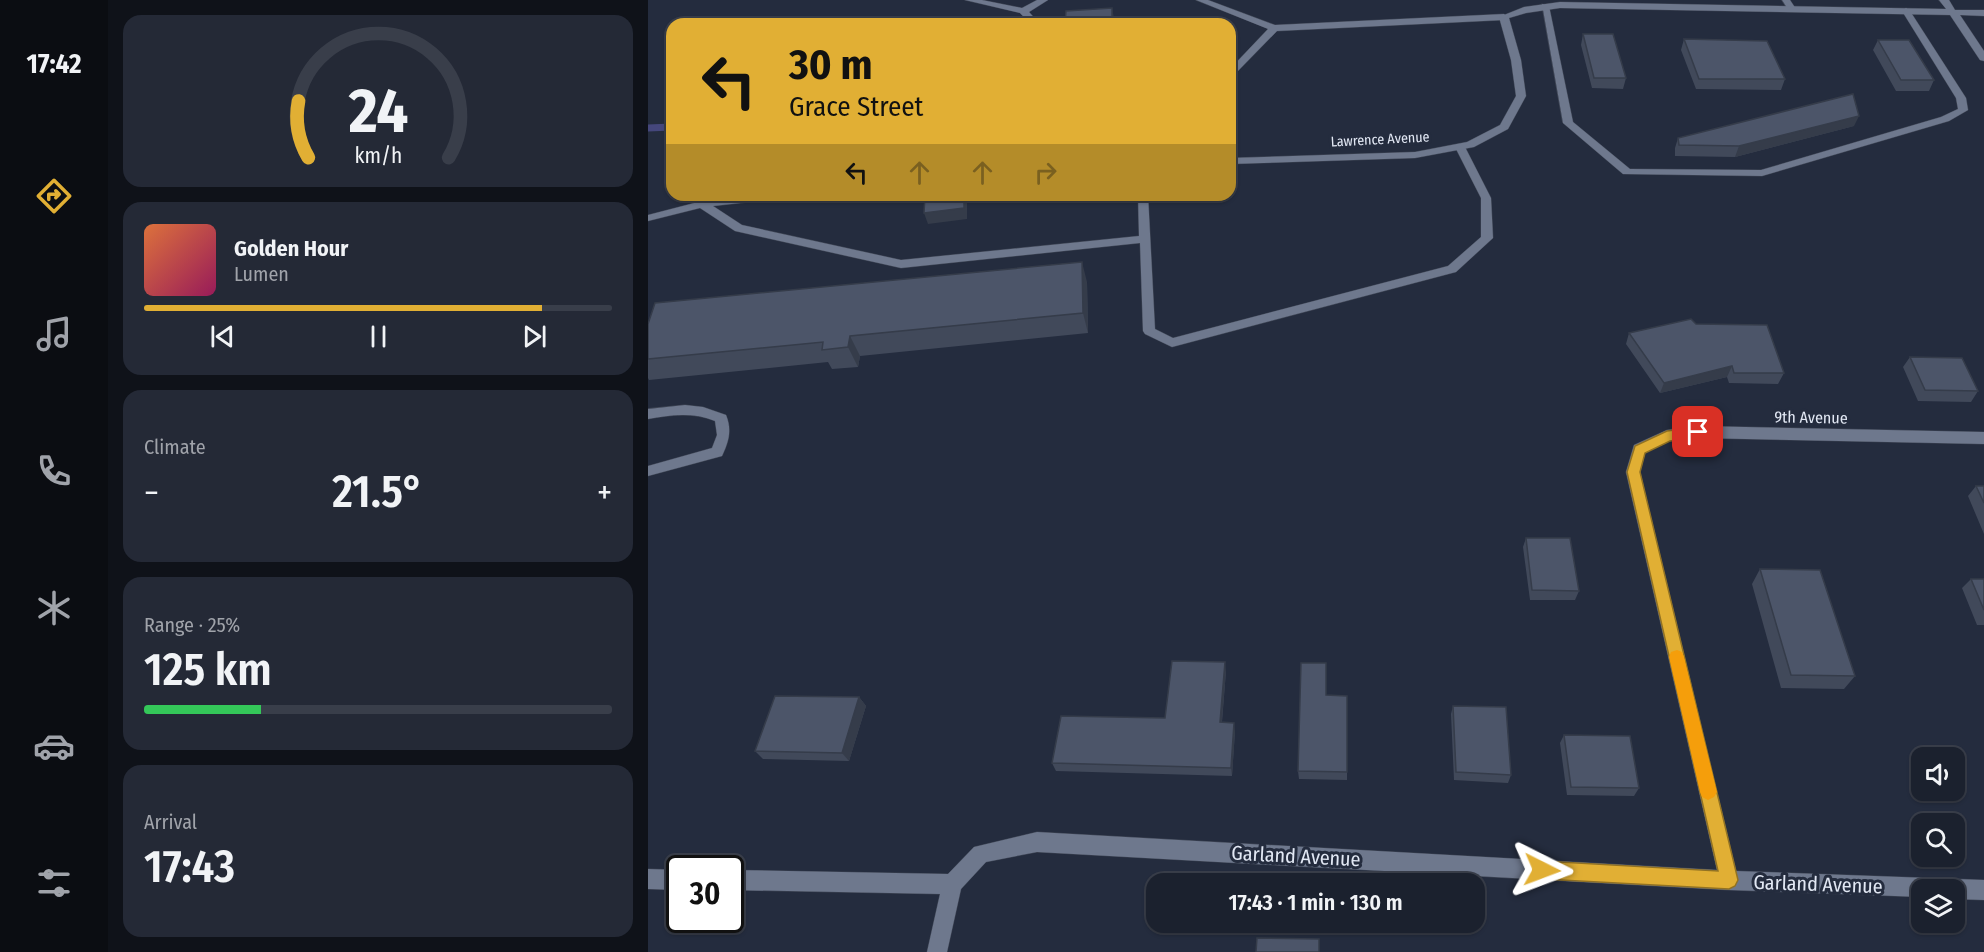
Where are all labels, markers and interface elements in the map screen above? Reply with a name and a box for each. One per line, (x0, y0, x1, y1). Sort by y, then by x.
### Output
text: 30 m (789, 40, 873, 90)
icon: left (690, 42, 768, 120)
text: 17:42 (26, 48, 82, 80)
text: 24 (347, 74, 408, 149)
text: Grace Street (789, 91, 923, 123)
street label: Lawrence Avenue (1330, 128, 1430, 151)
text: km/h (354, 144, 402, 170)
icon: left (840, 156, 873, 189)
icon: ahead (903, 156, 936, 189)
icon: ahead (966, 156, 999, 189)
icon: right (1029, 156, 1062, 189)
icon: directions (33, 175, 75, 217)
text: Golden Hour (234, 235, 348, 262)
text: Lumen (234, 262, 289, 286)
icon: music (33, 313, 75, 355)
icon: previous (206, 320, 239, 353)
icon: pause (362, 320, 395, 353)
icon: next (518, 320, 551, 353)
pin (1672, 406, 1723, 457)
street label: 9th Avenue (1774, 407, 1848, 428)
icon: arrive (1681, 415, 1714, 448)
text: Climate (144, 435, 206, 459)
icon: phone (33, 450, 75, 492)
text: 21.5° (332, 465, 424, 519)
text: − (144, 473, 159, 513)
text: + (597, 473, 612, 513)
icon: climate (33, 587, 75, 629)
text: Range · 25% (144, 613, 240, 637)
text: 125 km (144, 643, 272, 697)
icon: car (33, 725, 75, 767)
map controls (1911, 747, 1965, 933)
button: sound (1911, 747, 1965, 801)
text: Arrival (144, 810, 197, 834)
button: search (1911, 813, 1965, 867)
position arrow (1510, 838, 1574, 902)
text: 17:43 (144, 840, 235, 894)
street label: Garland Avenue (1231, 841, 1361, 871)
speed limit sign: 30 (666, 855, 744, 933)
icon: filters (33, 862, 75, 904)
street label: Garland Avenue (1753, 870, 1883, 898)
button: layers (1911, 879, 1965, 933)
text: 17:43 · 1 min · 130 m (1228, 889, 1403, 916)

